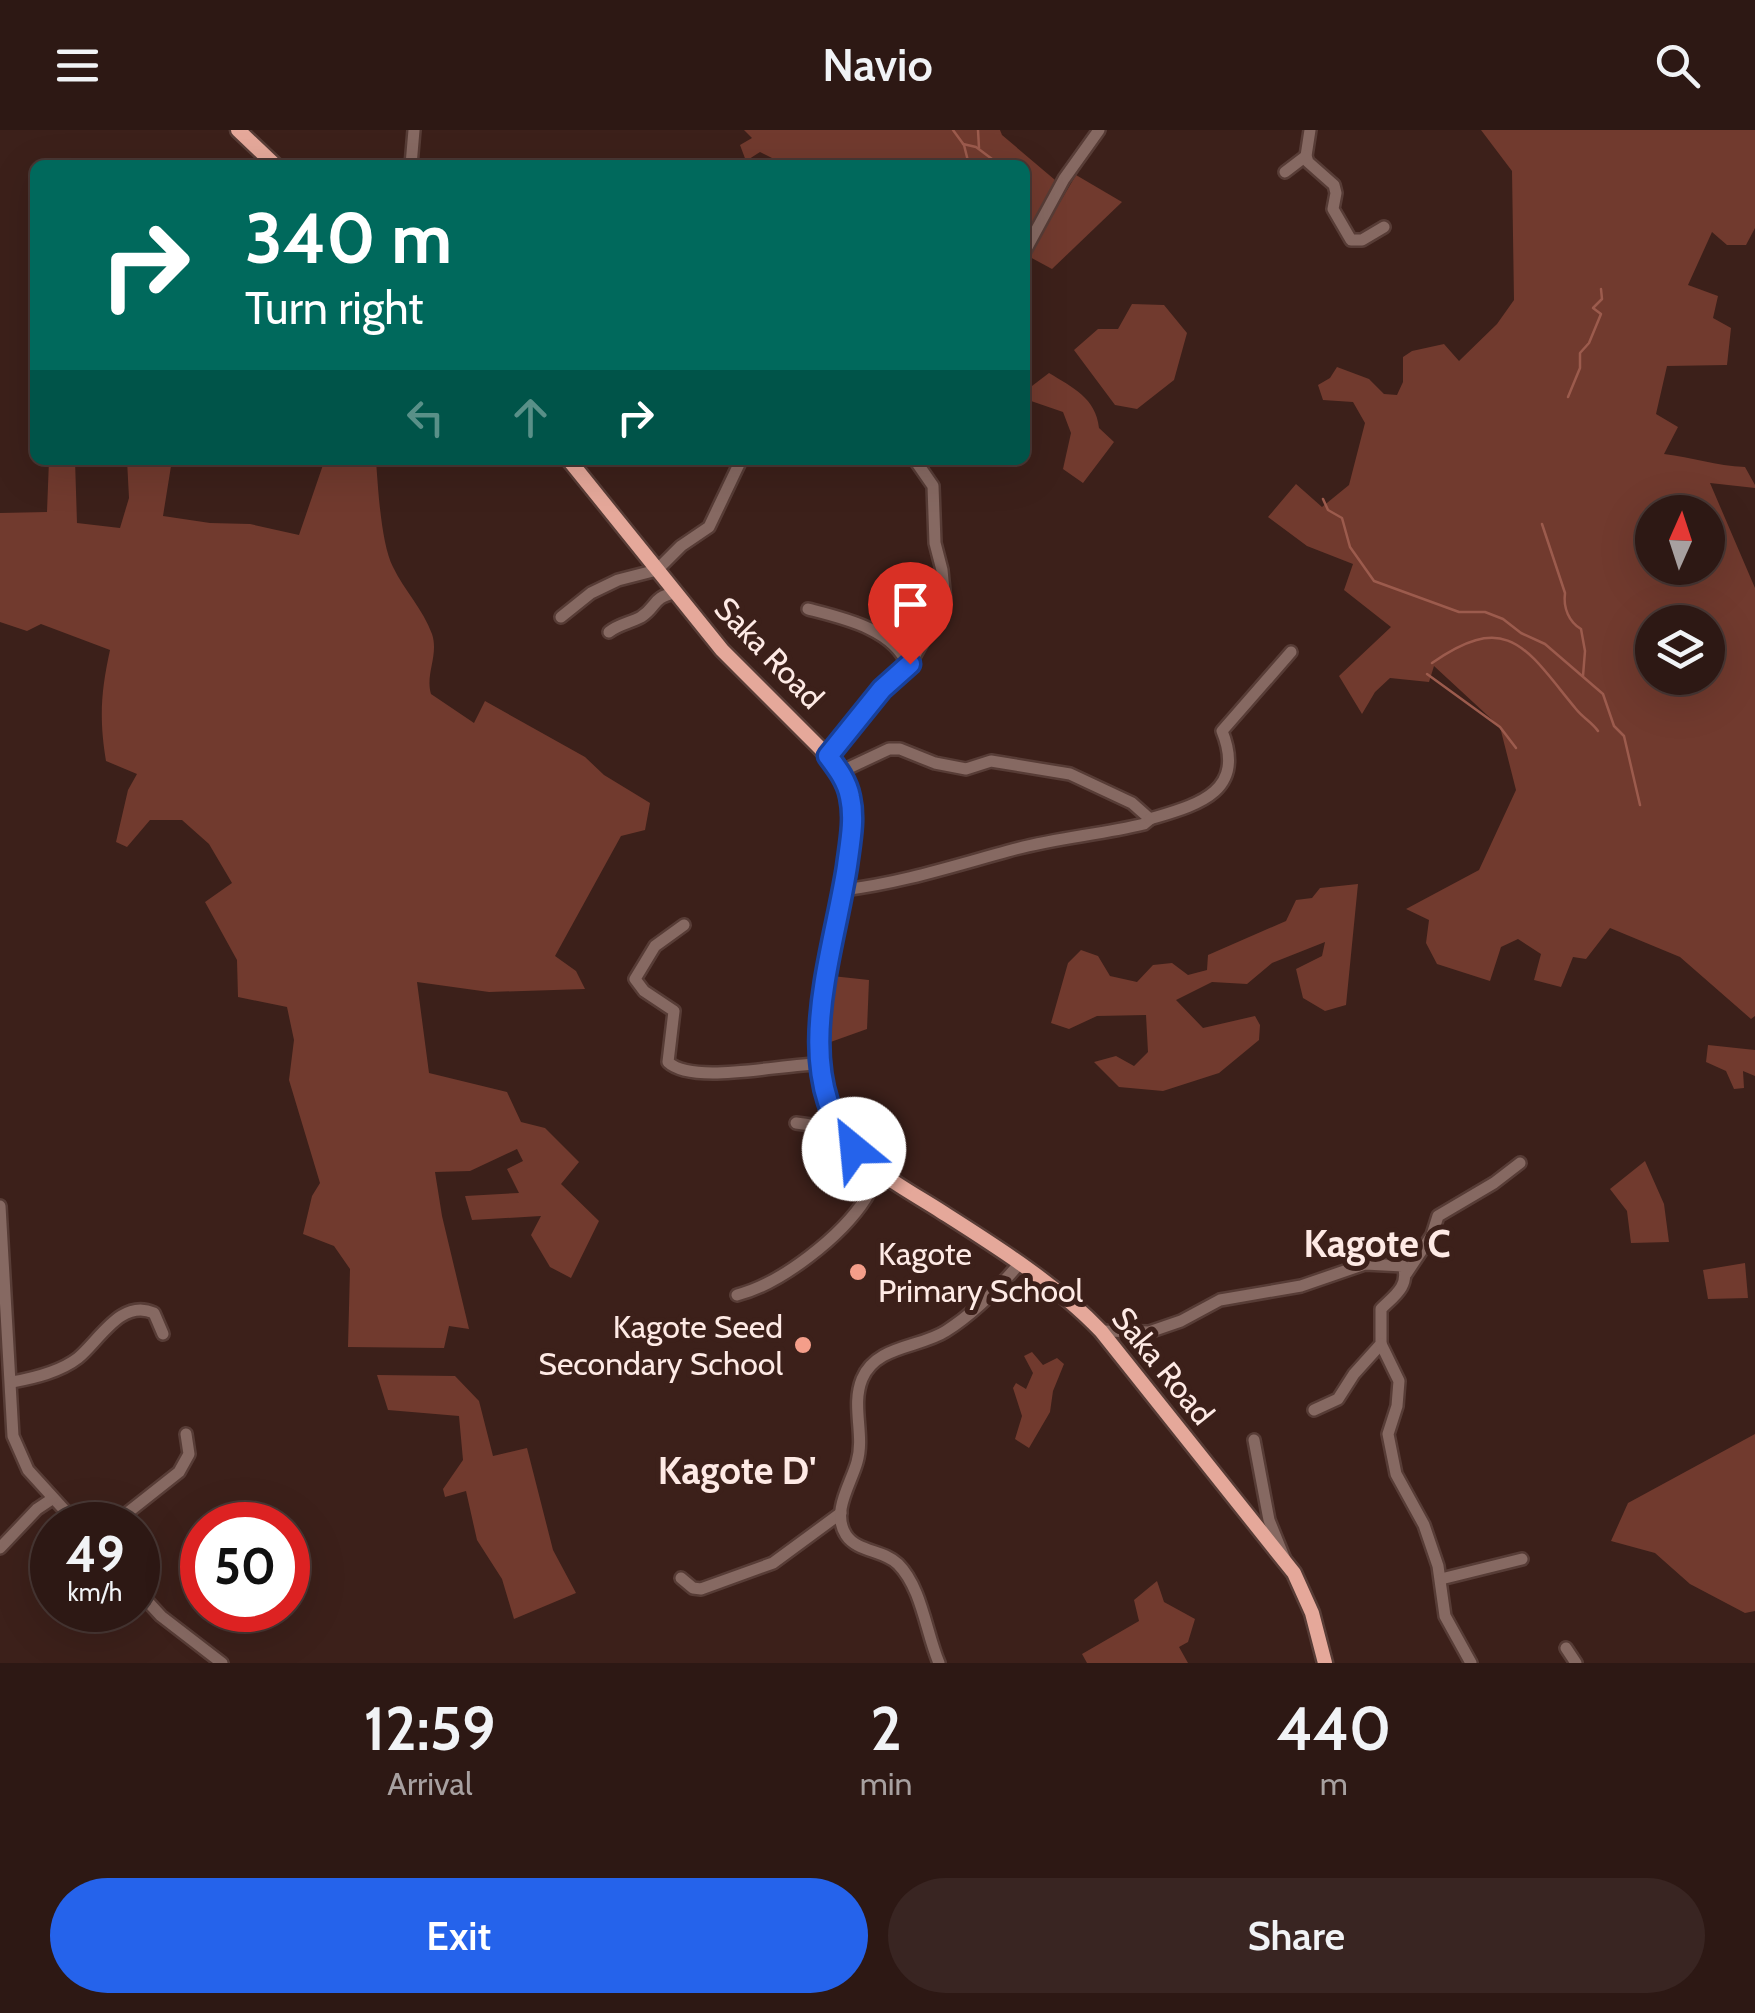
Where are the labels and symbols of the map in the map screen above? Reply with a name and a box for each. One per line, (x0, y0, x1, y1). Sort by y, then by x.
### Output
north arrow (1635, 495, 1725, 585)
pin (868, 562, 953, 665)
street label: Saka Road (707, 589, 832, 717)
position arrow (802, 1097, 906, 1201)
district label: Kagote C (1303, 1220, 1451, 1267)
place label: Kagote Primary School (878, 1234, 1084, 1310)
marker: Kagote Primary School (847, 1261, 869, 1283)
street label: Saka Road (1104, 1299, 1223, 1432)
place label: Kagote Seed Secondary School (538, 1307, 783, 1383)
marker: Kagote Seed Secondary School (792, 1334, 814, 1356)
district label: Kagote D' (658, 1447, 816, 1494)
speed limit sign: 50 (180, 1502, 310, 1632)

